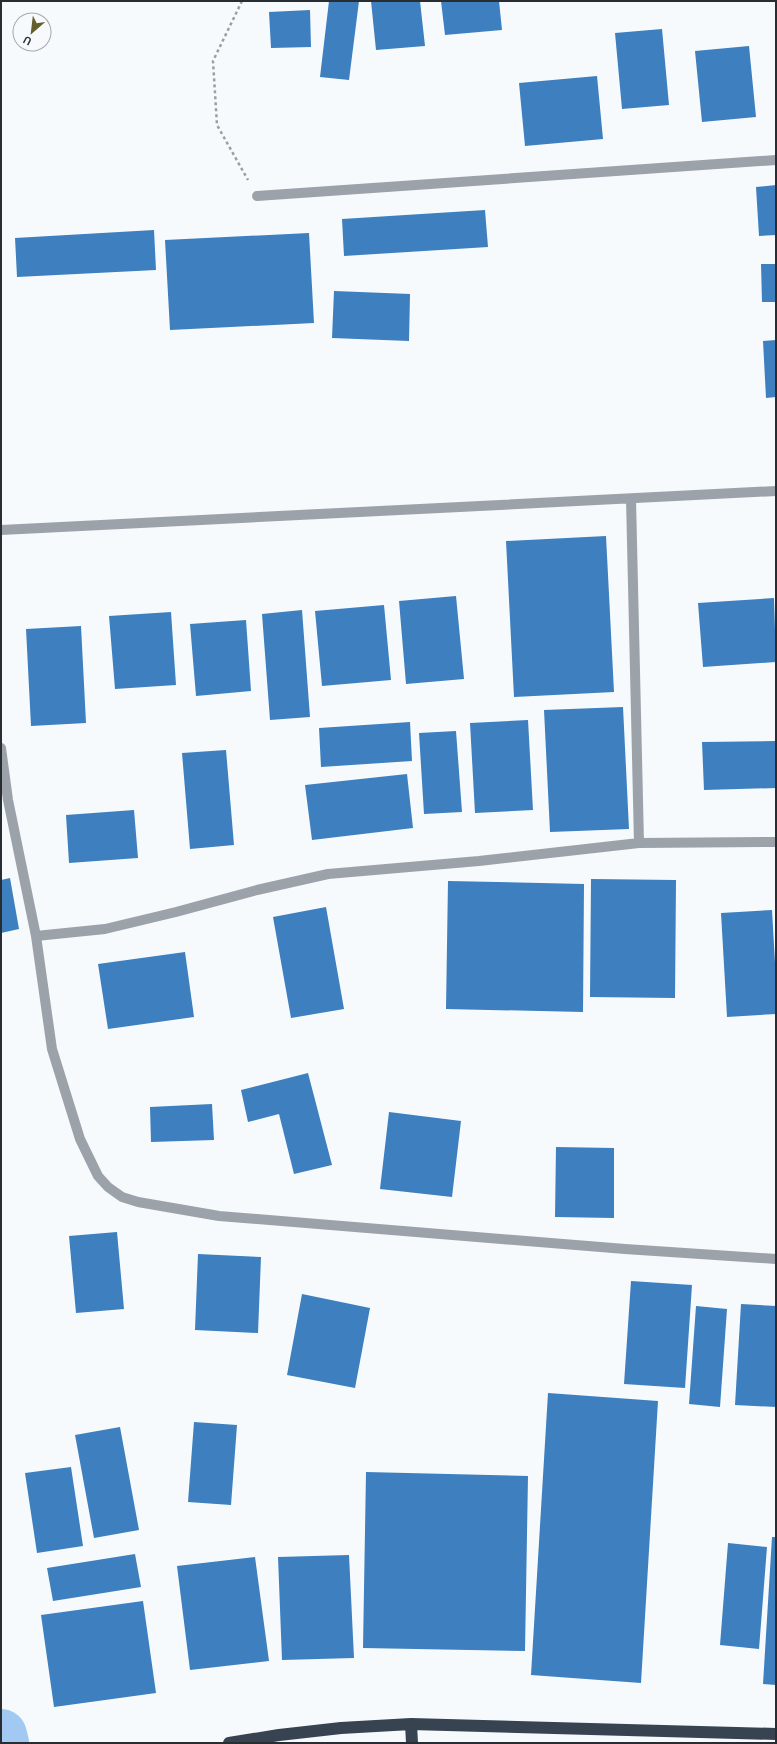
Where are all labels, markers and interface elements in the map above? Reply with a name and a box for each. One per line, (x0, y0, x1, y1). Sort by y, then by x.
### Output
north arrow (12, 12, 52, 52)
text: U (21, 33, 34, 49)

